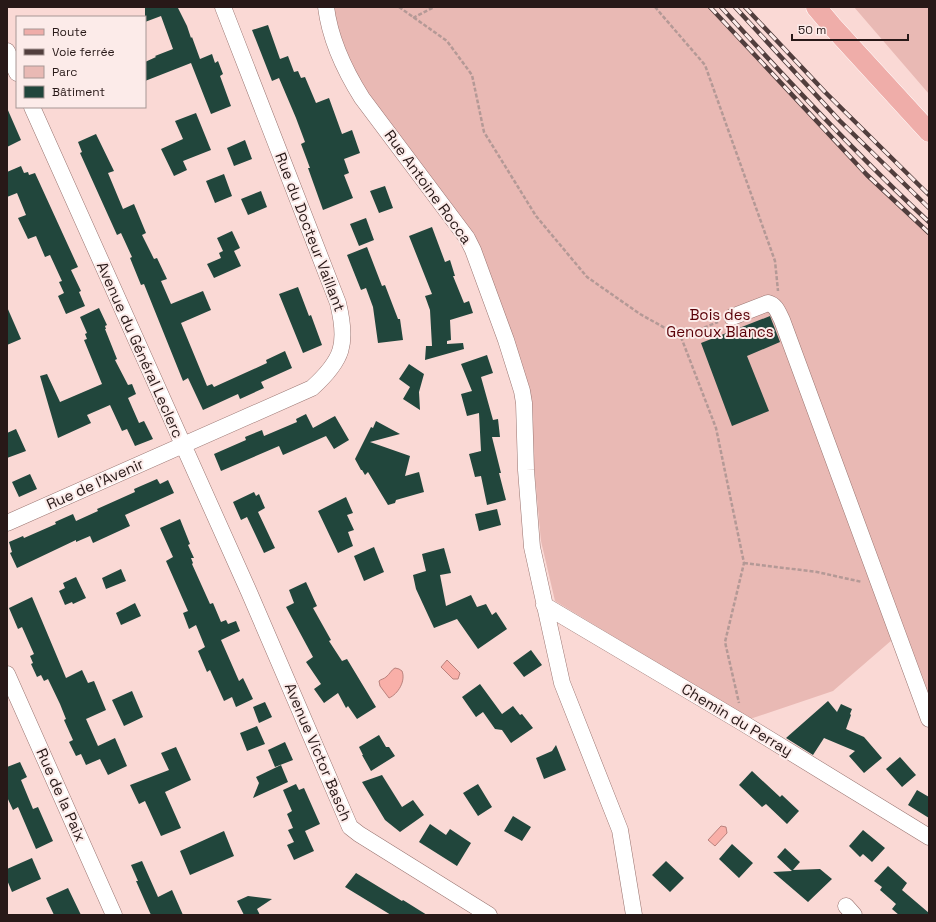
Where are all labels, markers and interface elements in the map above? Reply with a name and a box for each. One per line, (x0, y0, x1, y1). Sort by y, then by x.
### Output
legend (16, 16, 146, 108)
scale bar (792, 16, 908, 42)
text: 50 m (798, 22, 826, 38)
text: Route (52, 24, 87, 40)
text: Voie ferrée (52, 44, 115, 60)
text: Parc (52, 64, 77, 80)
text: Bâtiment (52, 84, 105, 100)
street label: Rue Antoine Rocca (381, 126, 476, 248)
street label: Rue du Docteur Vaillant (271, 150, 350, 314)
street label: Avenue du Général Leclerc (93, 259, 188, 441)
park label: Bois des Genoux Blancs (666, 305, 774, 341)
street label: Rue de l'Avenir (43, 454, 147, 513)
street label: Chemin du Perray (678, 679, 796, 760)
street label: Avenue Victor Basch (281, 680, 356, 824)
street label: Rue de la Paix (32, 745, 91, 844)

